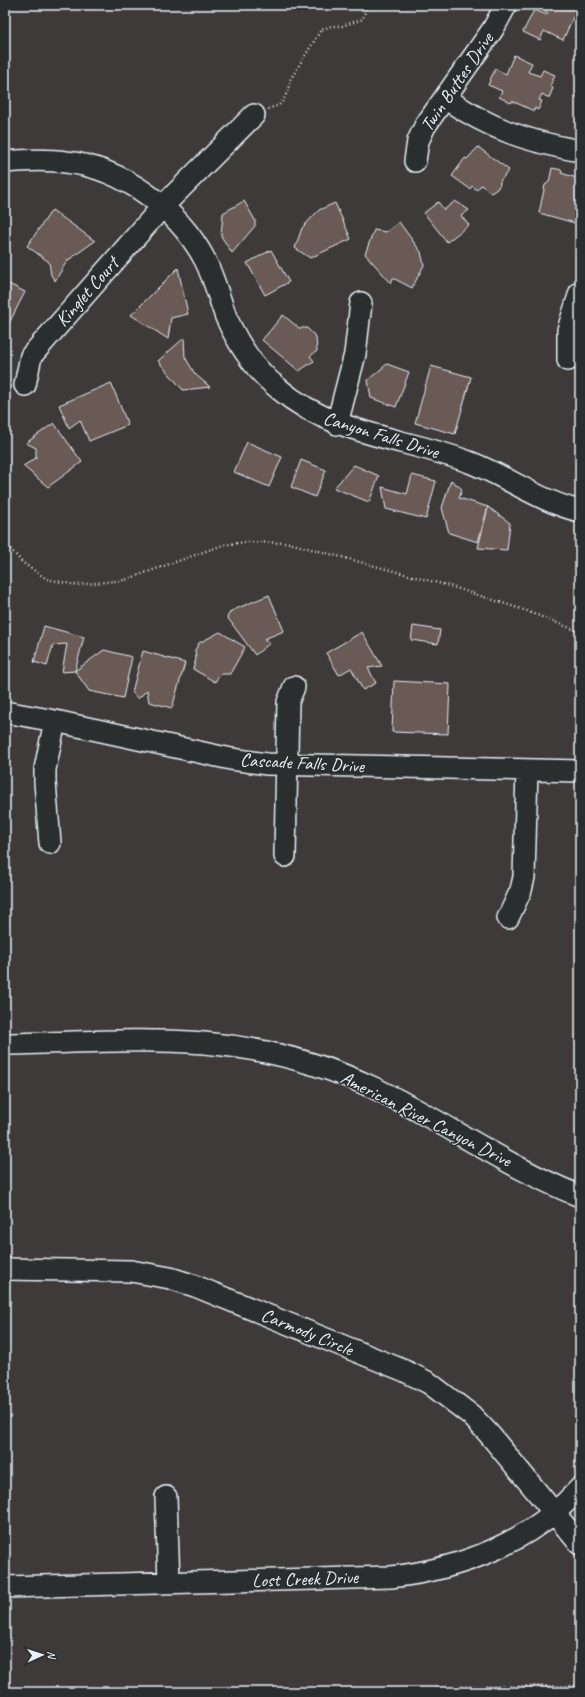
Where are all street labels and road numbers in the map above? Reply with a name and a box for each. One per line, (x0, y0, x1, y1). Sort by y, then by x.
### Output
street label: Twin Buttes Drive (415, 26, 500, 136)
street label: Kinglet Court (50, 250, 126, 332)
street label: Canyon Falls Drive (320, 406, 443, 464)
street label: Cascade Falls Drive (239, 748, 366, 778)
street label: American River Canyon Drive (337, 1066, 517, 1173)
street label: Carmody Circle (258, 1303, 358, 1362)
street label: Lost Creek Drive (252, 1565, 360, 1593)

